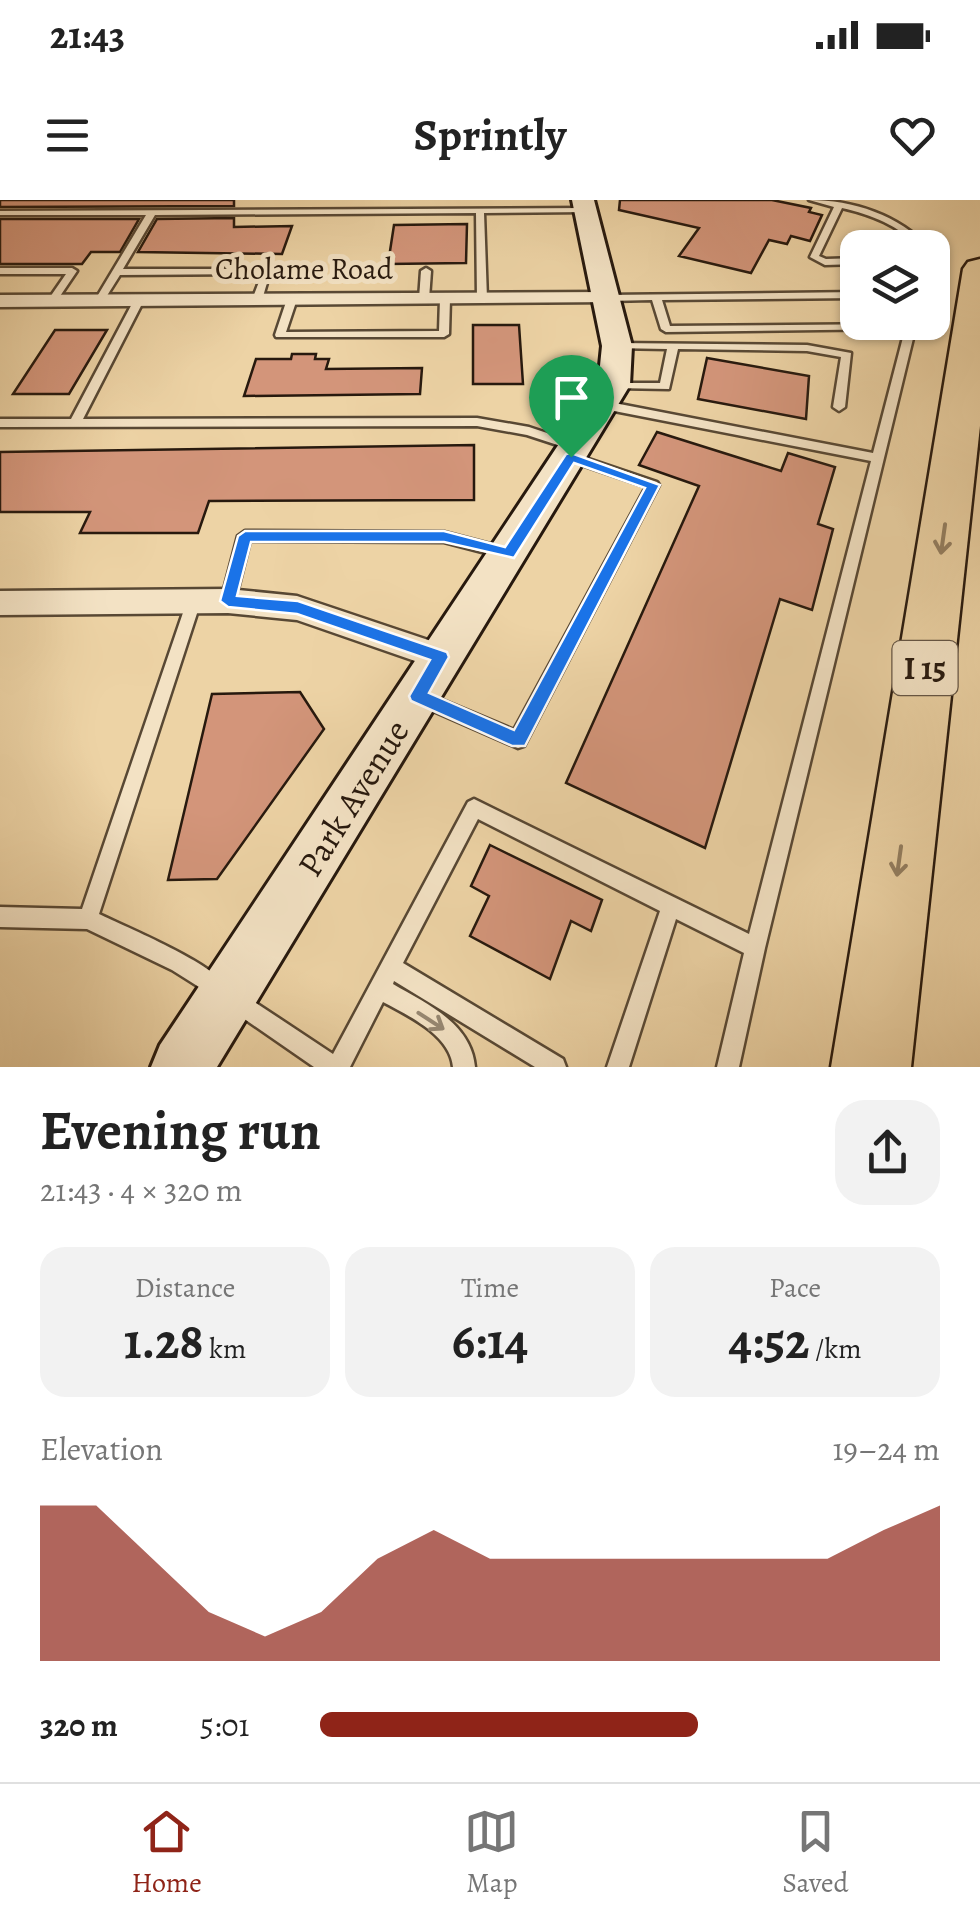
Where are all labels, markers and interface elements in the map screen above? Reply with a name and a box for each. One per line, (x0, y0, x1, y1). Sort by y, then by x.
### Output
text: 21:43 (50, 9, 125, 61)
text: Sprintly (413, 104, 567, 166)
icon: menu (40, 108, 95, 163)
icon: heart (885, 108, 940, 163)
map controls (840, 230, 950, 340)
button: layers (840, 230, 950, 340)
street label: Cholame Road (215, 249, 394, 289)
pin (529, 355, 614, 458)
icon: arrive (544, 370, 599, 425)
one-way arrow (933, 523, 952, 555)
road number: I 15 (892, 641, 958, 695)
street label: Park Avenue (286, 710, 420, 886)
one-way arrow (889, 845, 907, 877)
one-way arrow (417, 1011, 445, 1032)
text: Evening run (40, 1093, 321, 1168)
button: share (835, 1100, 940, 1205)
text: 21:43 · 4 × 320 m (40, 1168, 242, 1212)
text: Distance (135, 1269, 235, 1307)
text: Time (461, 1269, 519, 1307)
text: Pace (769, 1269, 821, 1307)
text: 1.28 (124, 1307, 204, 1375)
text: 6:14 (452, 1307, 528, 1375)
text: 4:52 (729, 1307, 809, 1375)
text: km (204, 1330, 246, 1368)
text: /km (809, 1330, 861, 1368)
text: Elevation (40, 1427, 163, 1471)
text: 19–24 m (832, 1427, 940, 1471)
text: 320 m (40, 1703, 118, 1747)
text: 5:01 (200, 1703, 249, 1747)
tab: Home (131, 1804, 202, 1902)
tab: Map (464, 1804, 519, 1902)
tab: Saved (782, 1804, 849, 1902)

